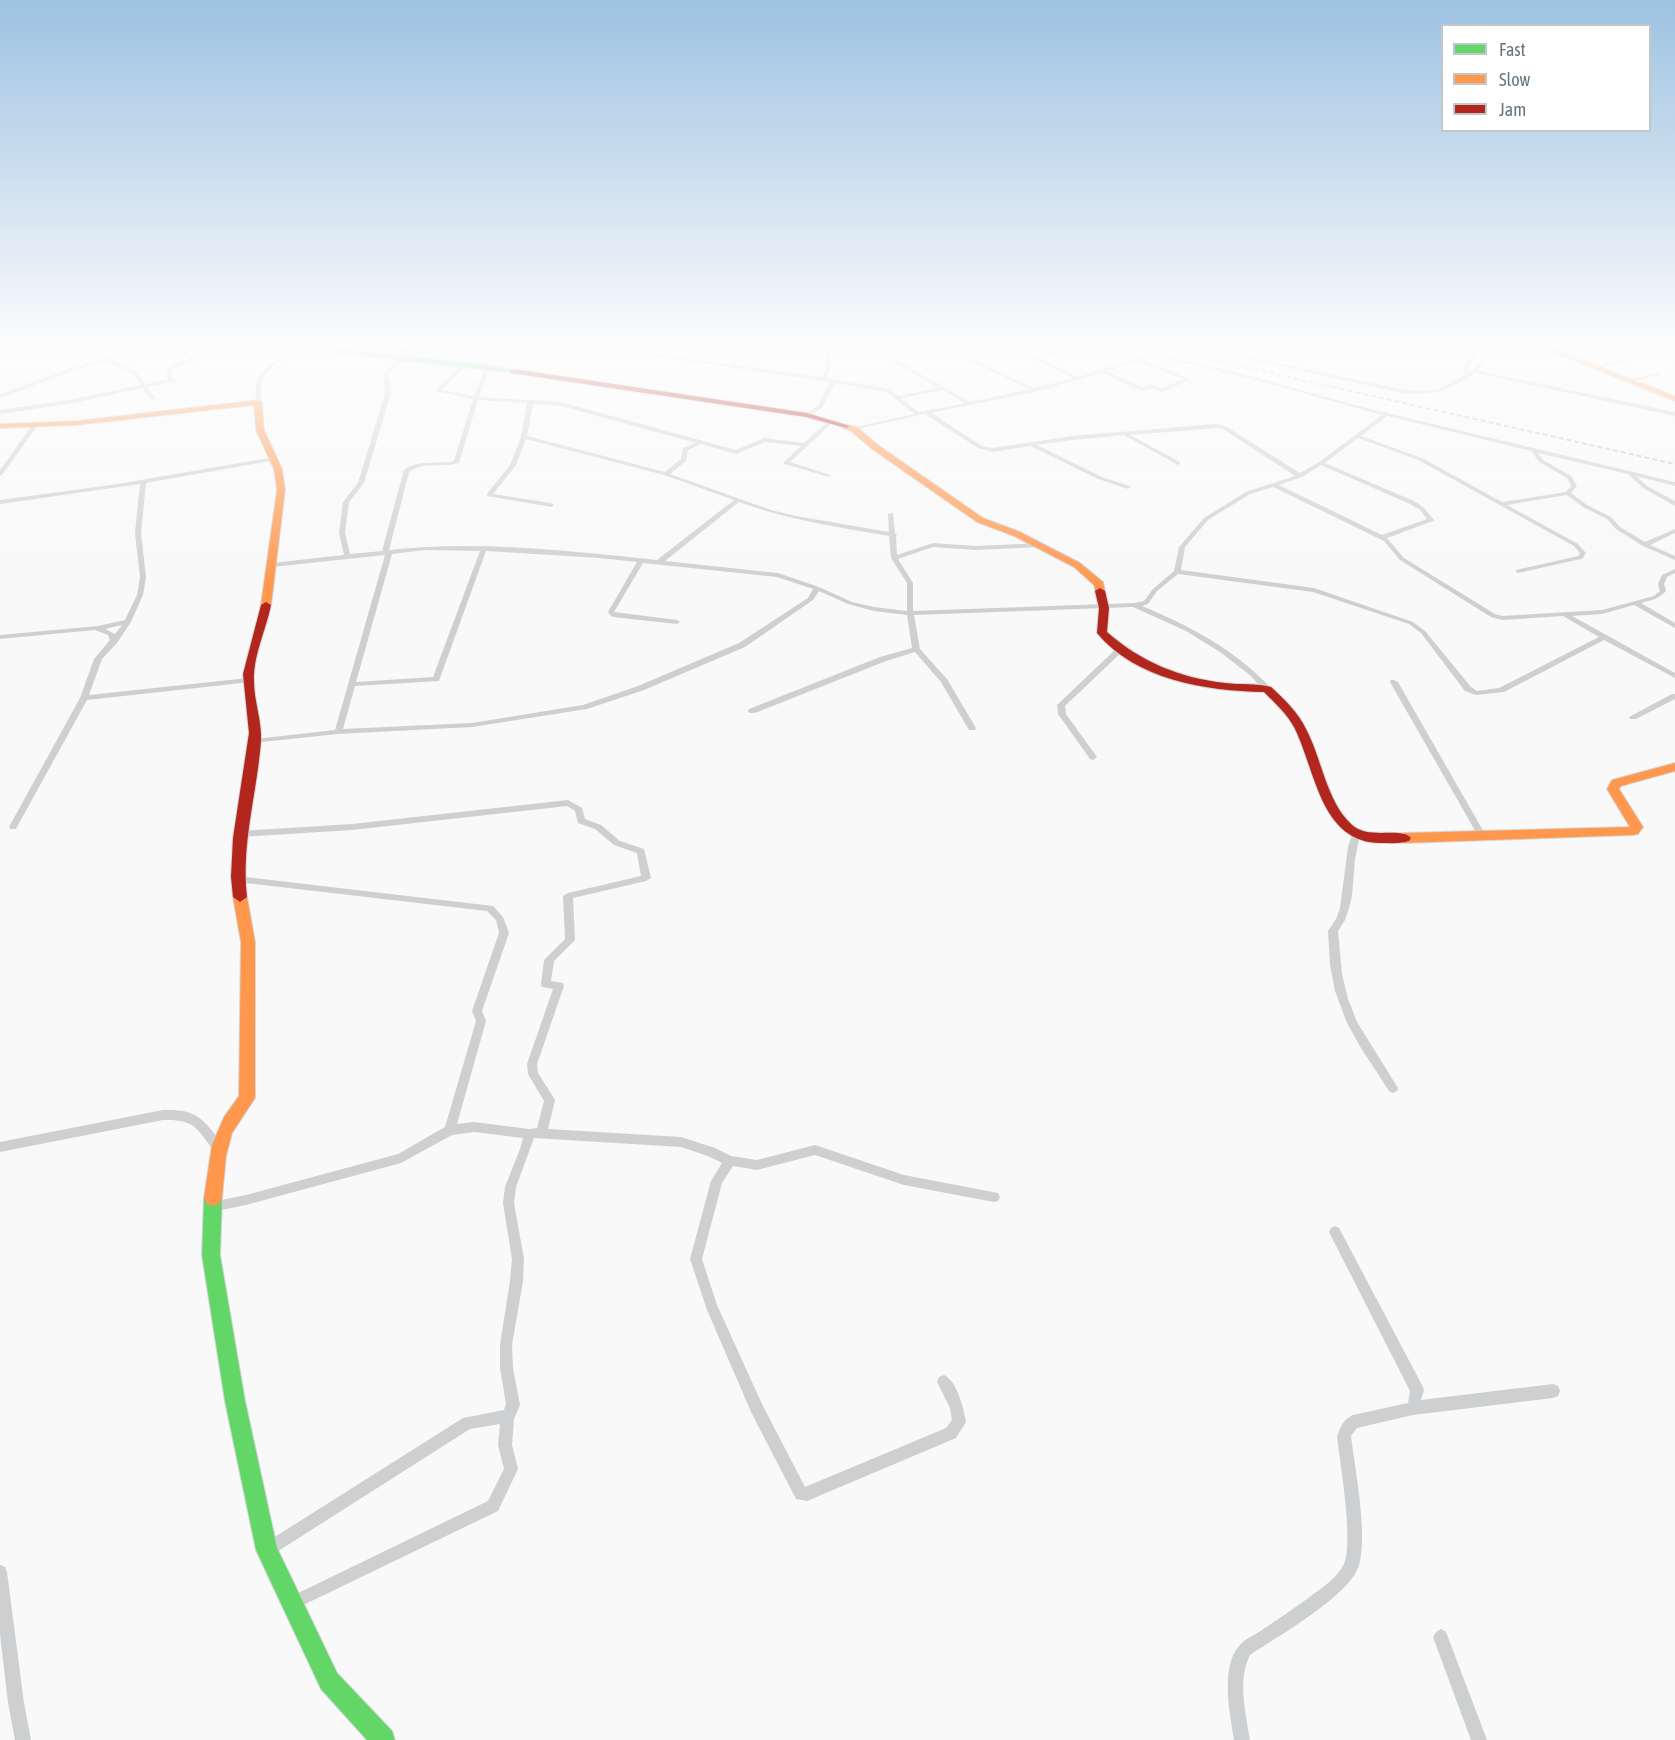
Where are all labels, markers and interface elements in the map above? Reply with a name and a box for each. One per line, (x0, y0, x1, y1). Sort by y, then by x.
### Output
legend (1441, 24, 1651, 132)
text: Fast (1499, 39, 1526, 60)
text: Slow (1499, 69, 1530, 90)
text: Jam (1499, 99, 1526, 120)

